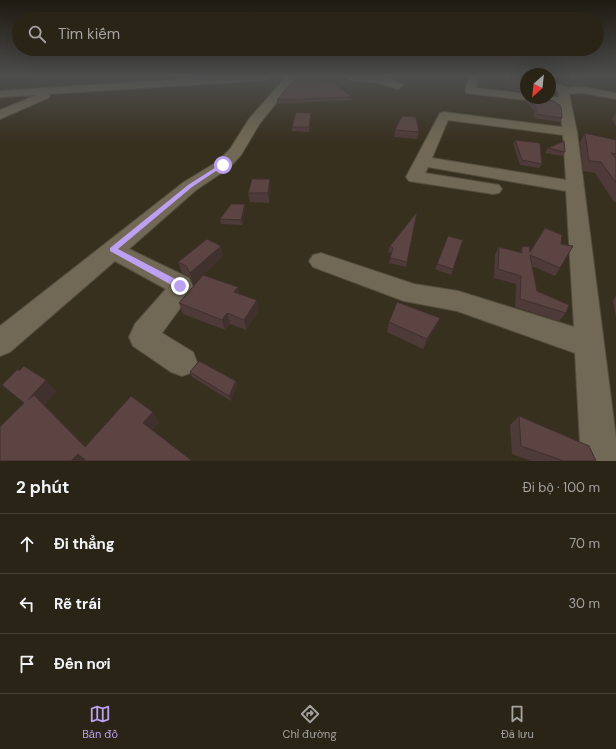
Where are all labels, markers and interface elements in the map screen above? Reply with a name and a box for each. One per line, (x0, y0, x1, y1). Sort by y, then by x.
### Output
search box (12, 12, 604, 56)
icon: search (26, 23, 48, 45)
text: Tìm kiếm (58, 24, 120, 44)
north arrow (520, 68, 556, 104)
route start (214, 156, 232, 174)
route end (171, 277, 189, 295)
text: 2 phút (16, 476, 69, 498)
text: Đi bộ · 100 m (522, 479, 600, 496)
icon: ahead (16, 533, 38, 555)
text: Đi thẳng (54, 534, 115, 554)
text: 70 m (569, 535, 600, 552)
icon: left (16, 593, 38, 615)
text: Rẽ trái (54, 594, 101, 614)
text: 30 m (568, 595, 600, 612)
icon: arrive (16, 653, 38, 675)
text: Đến nơi (54, 654, 111, 674)
tab: Bản đồ (82, 703, 118, 741)
tab: Chỉ đường (283, 703, 337, 741)
tab: Đã lưu (501, 703, 534, 741)

